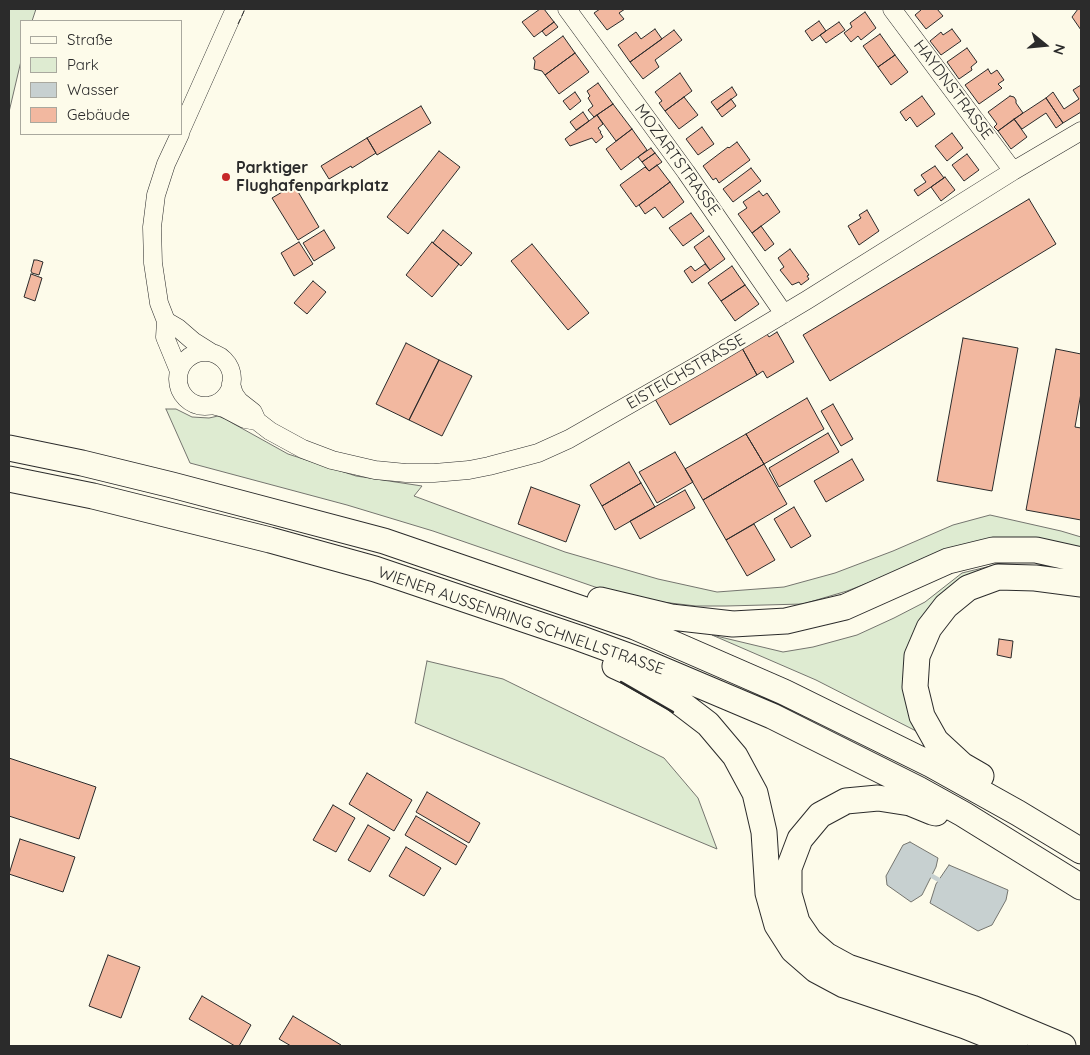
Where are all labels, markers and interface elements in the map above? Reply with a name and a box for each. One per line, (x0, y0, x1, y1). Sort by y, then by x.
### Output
legend (20, 20, 182, 135)
north arrow (1020, 20, 1070, 70)
text: Straße (67, 30, 113, 49)
street label: HAYDNSTRASSE (909, 36, 997, 144)
text: N (1049, 42, 1069, 57)
text: Park (67, 55, 99, 74)
text: Wasser (67, 80, 119, 99)
street label: MOZARTSTRASSE (630, 101, 724, 219)
text: Gebäude (67, 105, 130, 124)
place label: Parktiger Flughafenparkplatz (236, 158, 388, 196)
marker: Parktiger Flughafenparkplatz (220, 171, 232, 183)
street label: EISTEICHSTRASSE (623, 330, 749, 414)
street label: WIENER AUSSENRING SCHNELLSTRASSE (375, 563, 667, 679)

